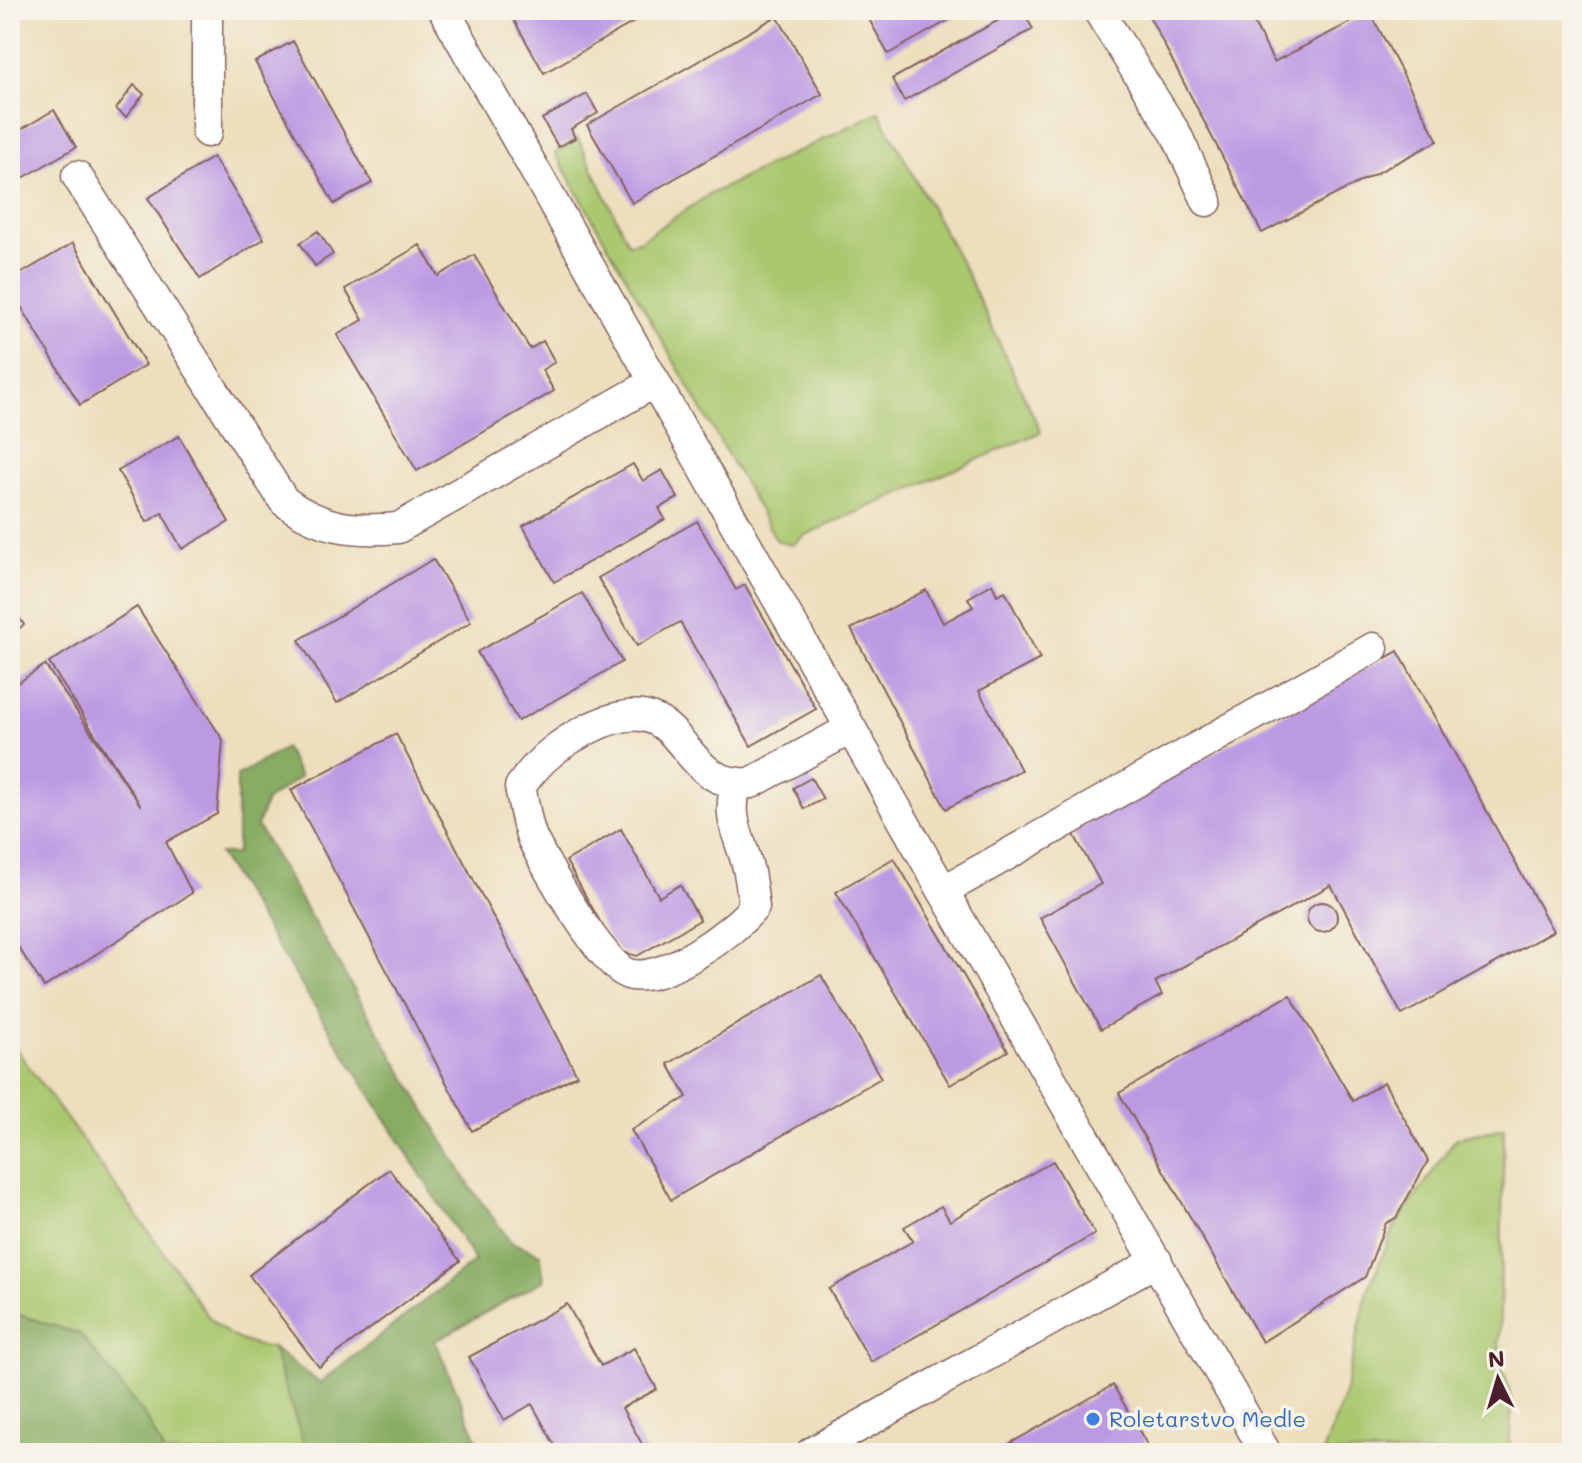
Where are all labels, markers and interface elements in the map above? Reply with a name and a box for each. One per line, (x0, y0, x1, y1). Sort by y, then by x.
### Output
north arrow (1458, 1339, 1538, 1419)
text: N (1487, 1343, 1506, 1374)
place label: Roletarstvo Medle (1109, 1404, 1306, 1433)
marker: Roletarstvo Medle (1084, 1410, 1102, 1428)

